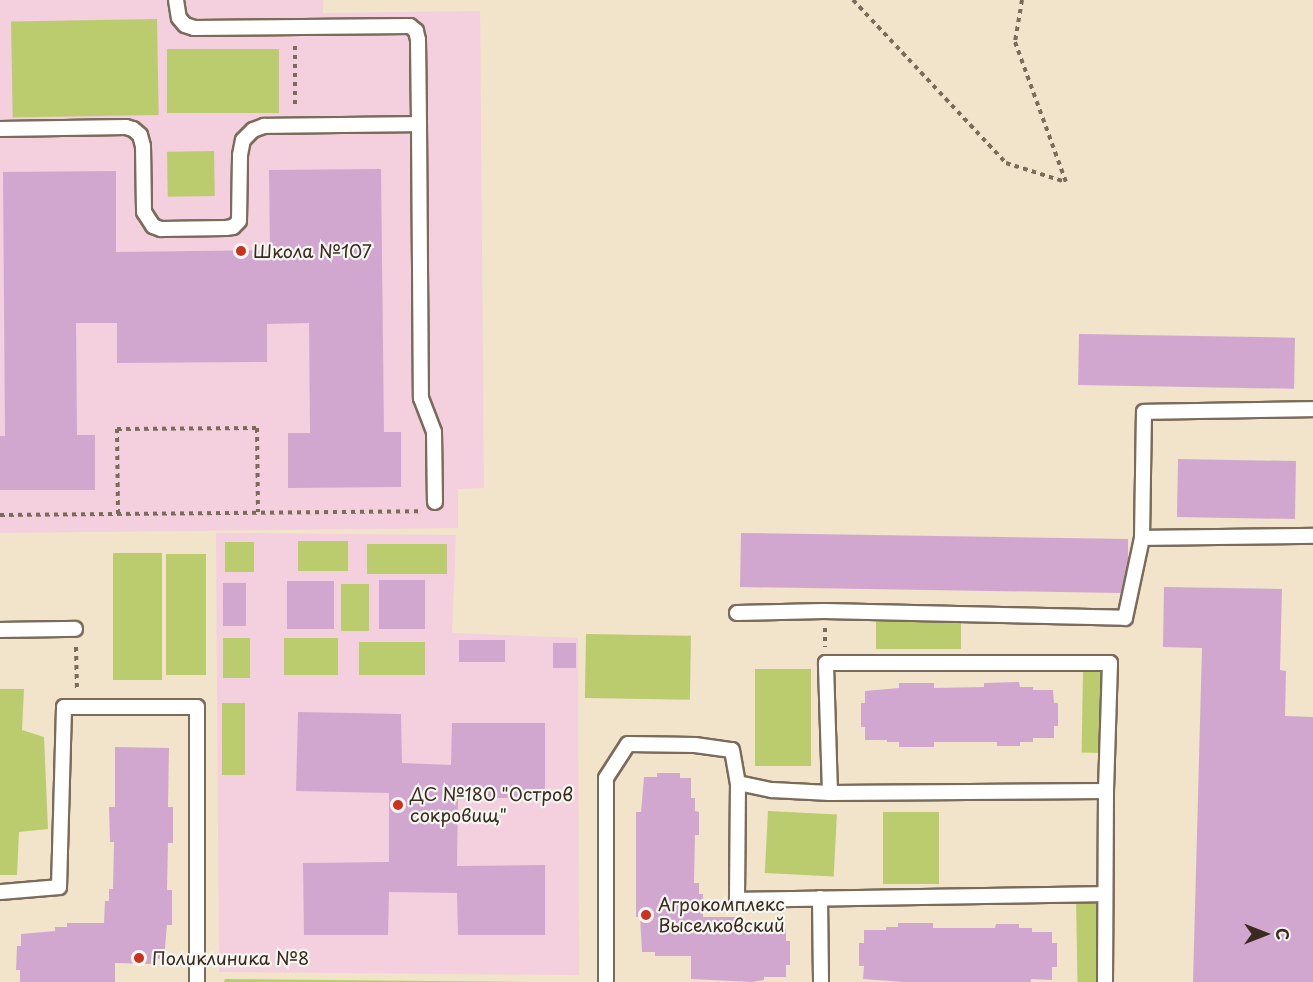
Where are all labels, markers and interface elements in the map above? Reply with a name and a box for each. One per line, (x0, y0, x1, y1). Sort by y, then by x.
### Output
place label: Школа №107 (253, 240, 372, 262)
marker: Школа №107 (234, 244, 248, 258)
place label: ДС №180 "Остров сокровищ" (410, 784, 575, 826)
marker: ДС №180 "Остров сокровищ" (391, 798, 405, 812)
place label: Агрокомплекс Выселковский (658, 894, 785, 936)
north arrow (1235, 904, 1295, 964)
marker: Агрокомплекс Выселковский (639, 908, 653, 922)
text: С (1271, 928, 1295, 940)
place label: Поликлиника №8 (152, 947, 309, 969)
marker: Поликлиника №8 (130, 949, 148, 967)

